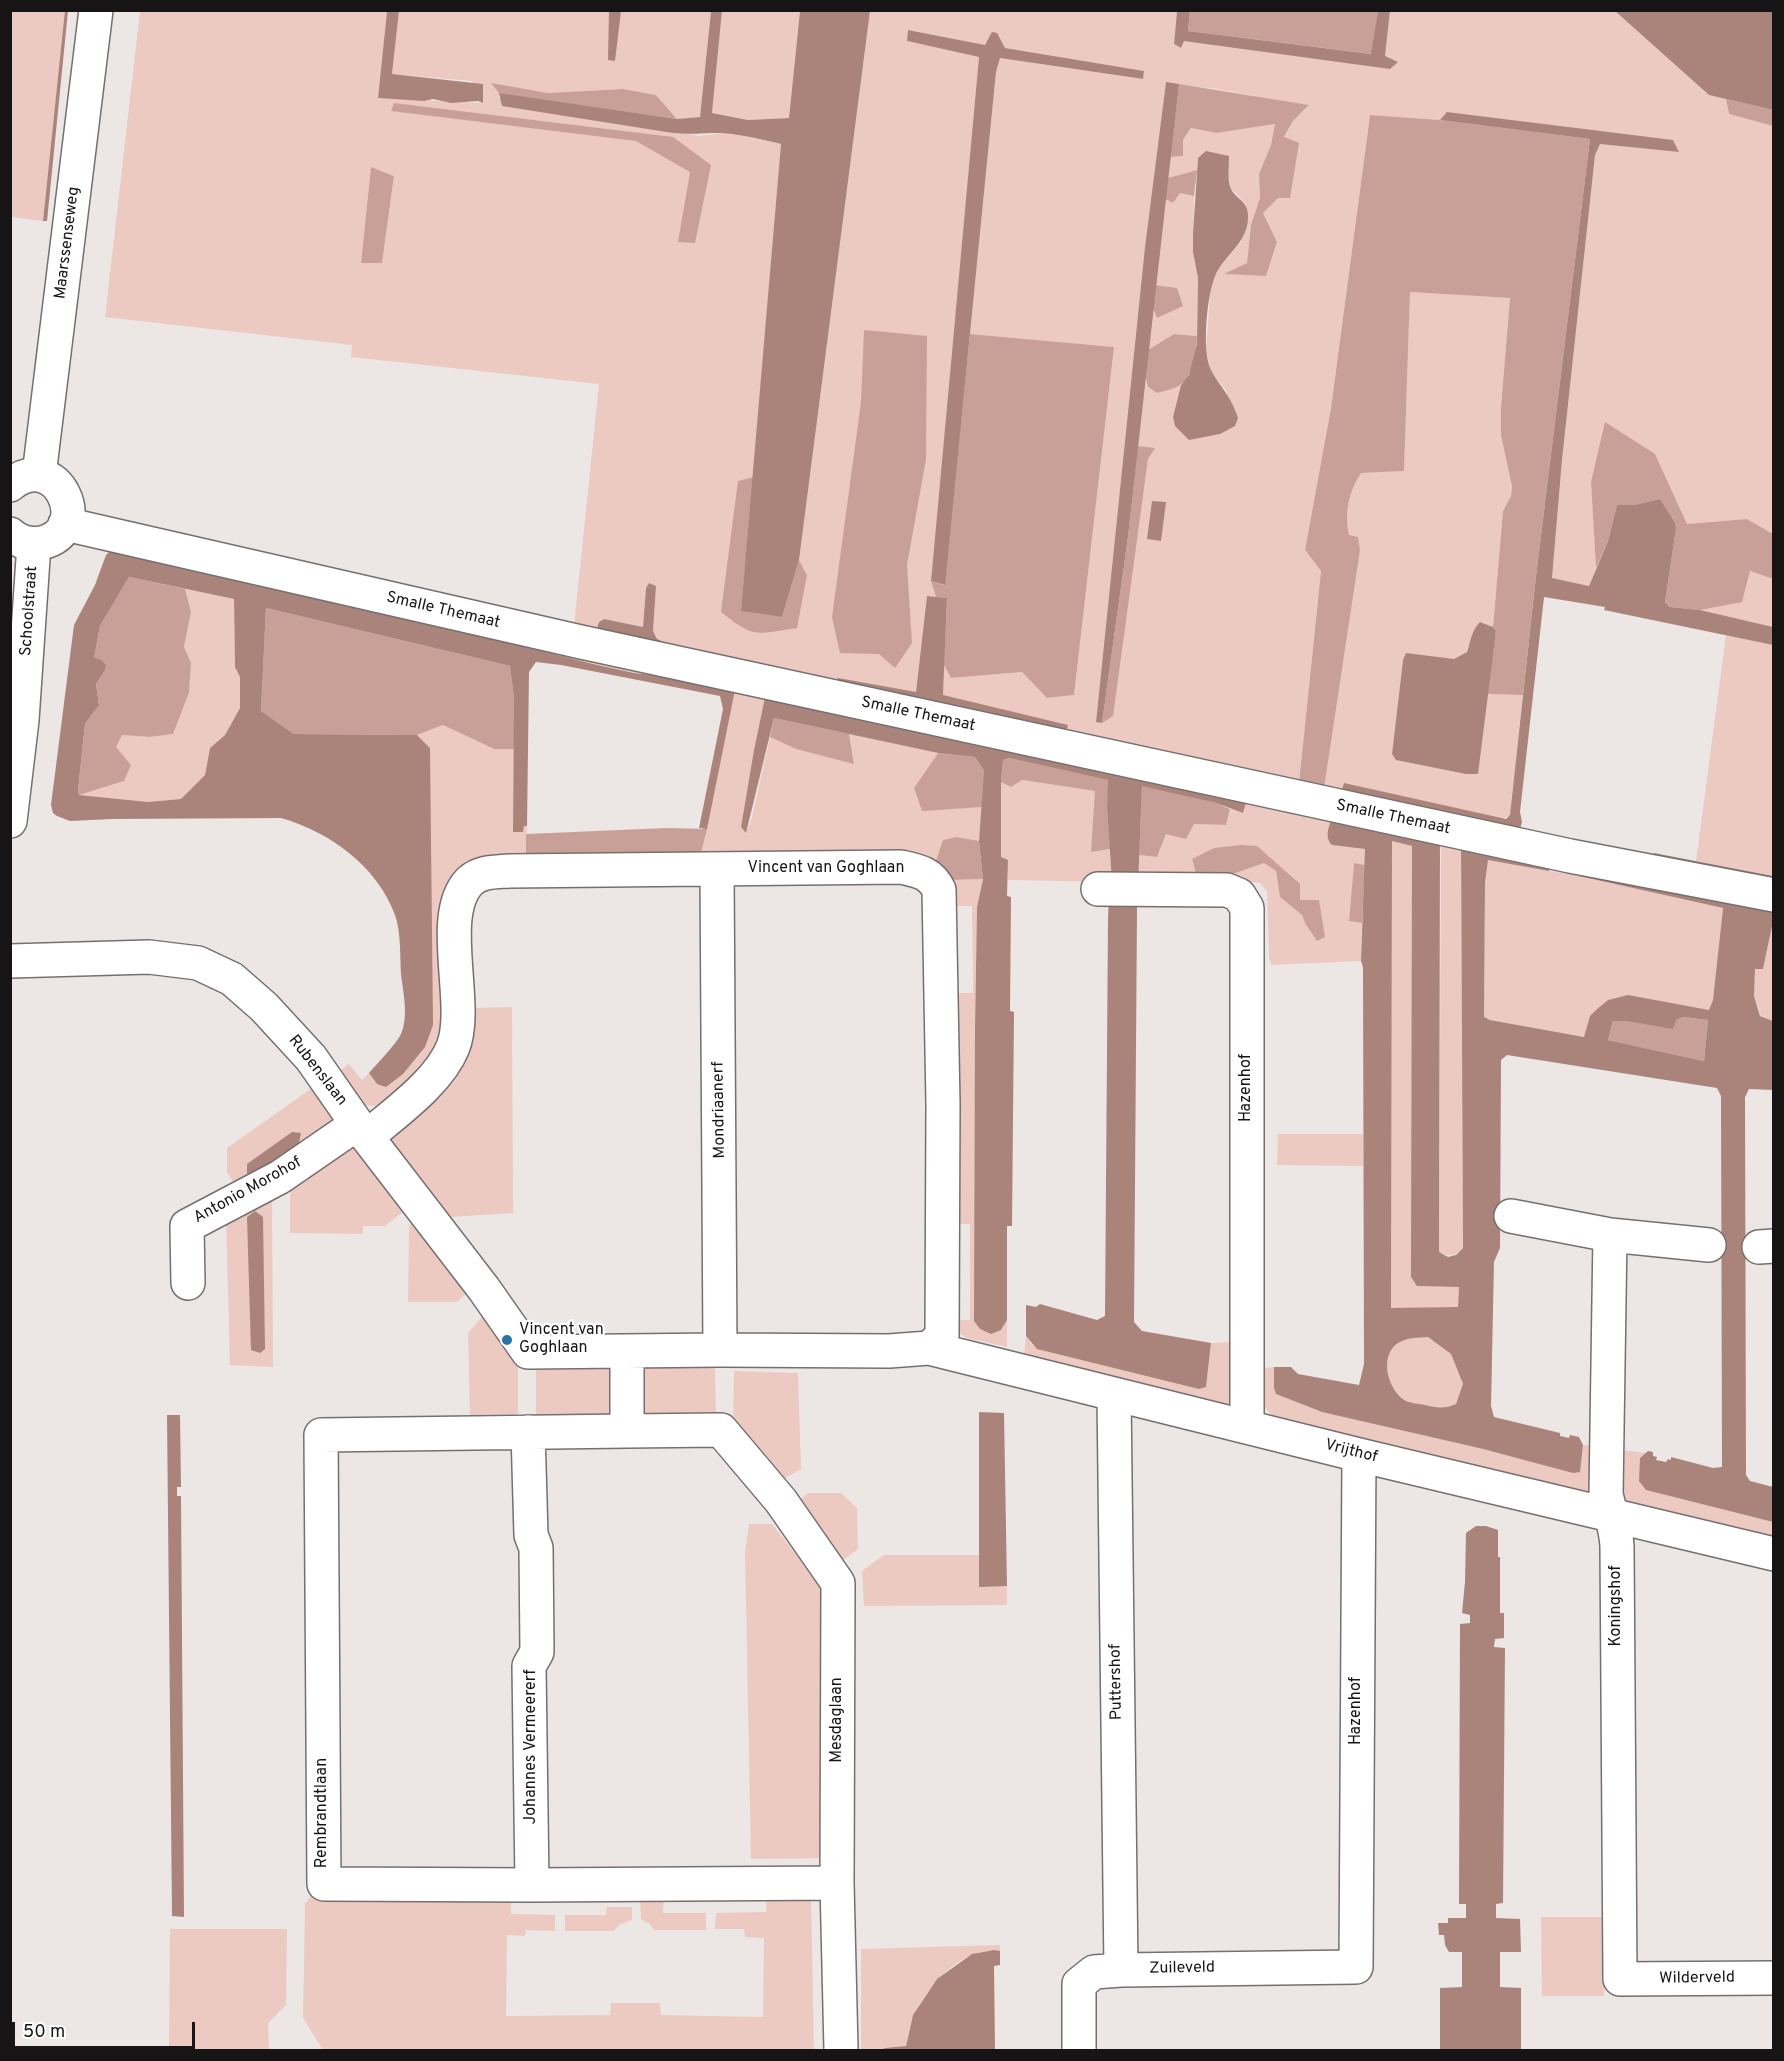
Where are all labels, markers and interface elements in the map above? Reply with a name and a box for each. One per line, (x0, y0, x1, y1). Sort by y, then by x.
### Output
street label: Maarssenseweg (52, 186, 84, 300)
street label: Schoolstraat (17, 565, 43, 657)
street label: Smalle Themaat (384, 589, 502, 633)
street label: Smalle Themaat (859, 694, 977, 736)
street label: Smalle Themaat (1334, 797, 1452, 839)
street label: Vincent van Goghlaan (747, 859, 905, 879)
street label: Rubenslaan (283, 1032, 351, 1110)
street label: Hazenhof (1237, 1054, 1257, 1122)
street label: Mondriaanerf (710, 1061, 730, 1159)
street label: Antonio Morohof (191, 1154, 305, 1228)
place label: Vincent van Goghlaan (519, 1321, 604, 1359)
marker: Vincent van Goghlaan (500, 1333, 514, 1347)
street label: Vrijthof (1323, 1436, 1379, 1468)
street label: Koningshof (1607, 1565, 1627, 1647)
street label: Puttershof (1107, 1644, 1127, 1720)
street label: Johannes Vermeererf (522, 1669, 542, 1825)
street label: Mesdaglaan (828, 1677, 848, 1763)
street label: Hazenhof (1347, 1677, 1367, 1745)
street label: Rembrandtlaan (313, 1758, 333, 1868)
street label: Zuileveld (1149, 1959, 1215, 1979)
street label: Wilderveld (1659, 1969, 1735, 1989)
scale bar (15, 2010, 198, 2048)
text: 50 m (23, 2021, 65, 2044)

